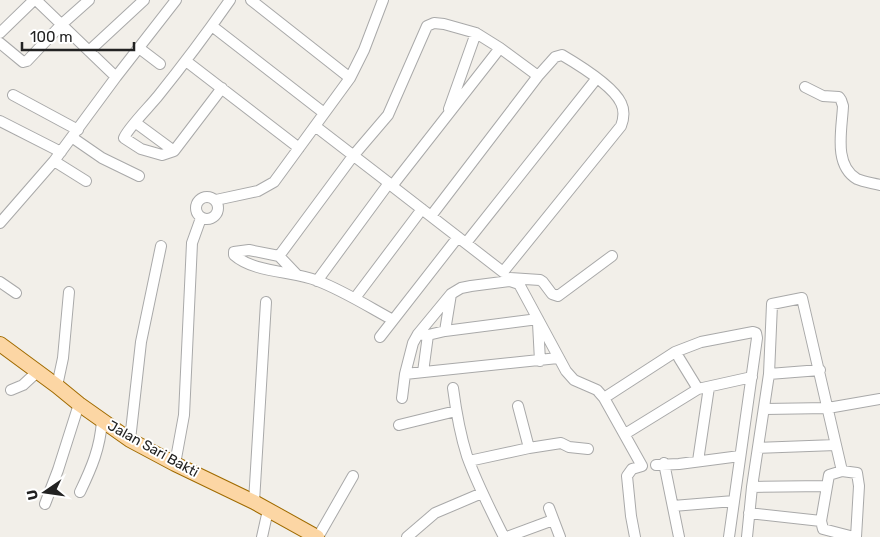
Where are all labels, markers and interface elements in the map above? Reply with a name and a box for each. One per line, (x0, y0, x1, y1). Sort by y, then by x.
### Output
scale bar (22, 20, 135, 52)
text: 100 m (30, 28, 72, 46)
street label: Jalan Sari Bakti (105, 417, 201, 481)
north arrow (20, 467, 70, 517)
text: U (23, 488, 42, 502)

